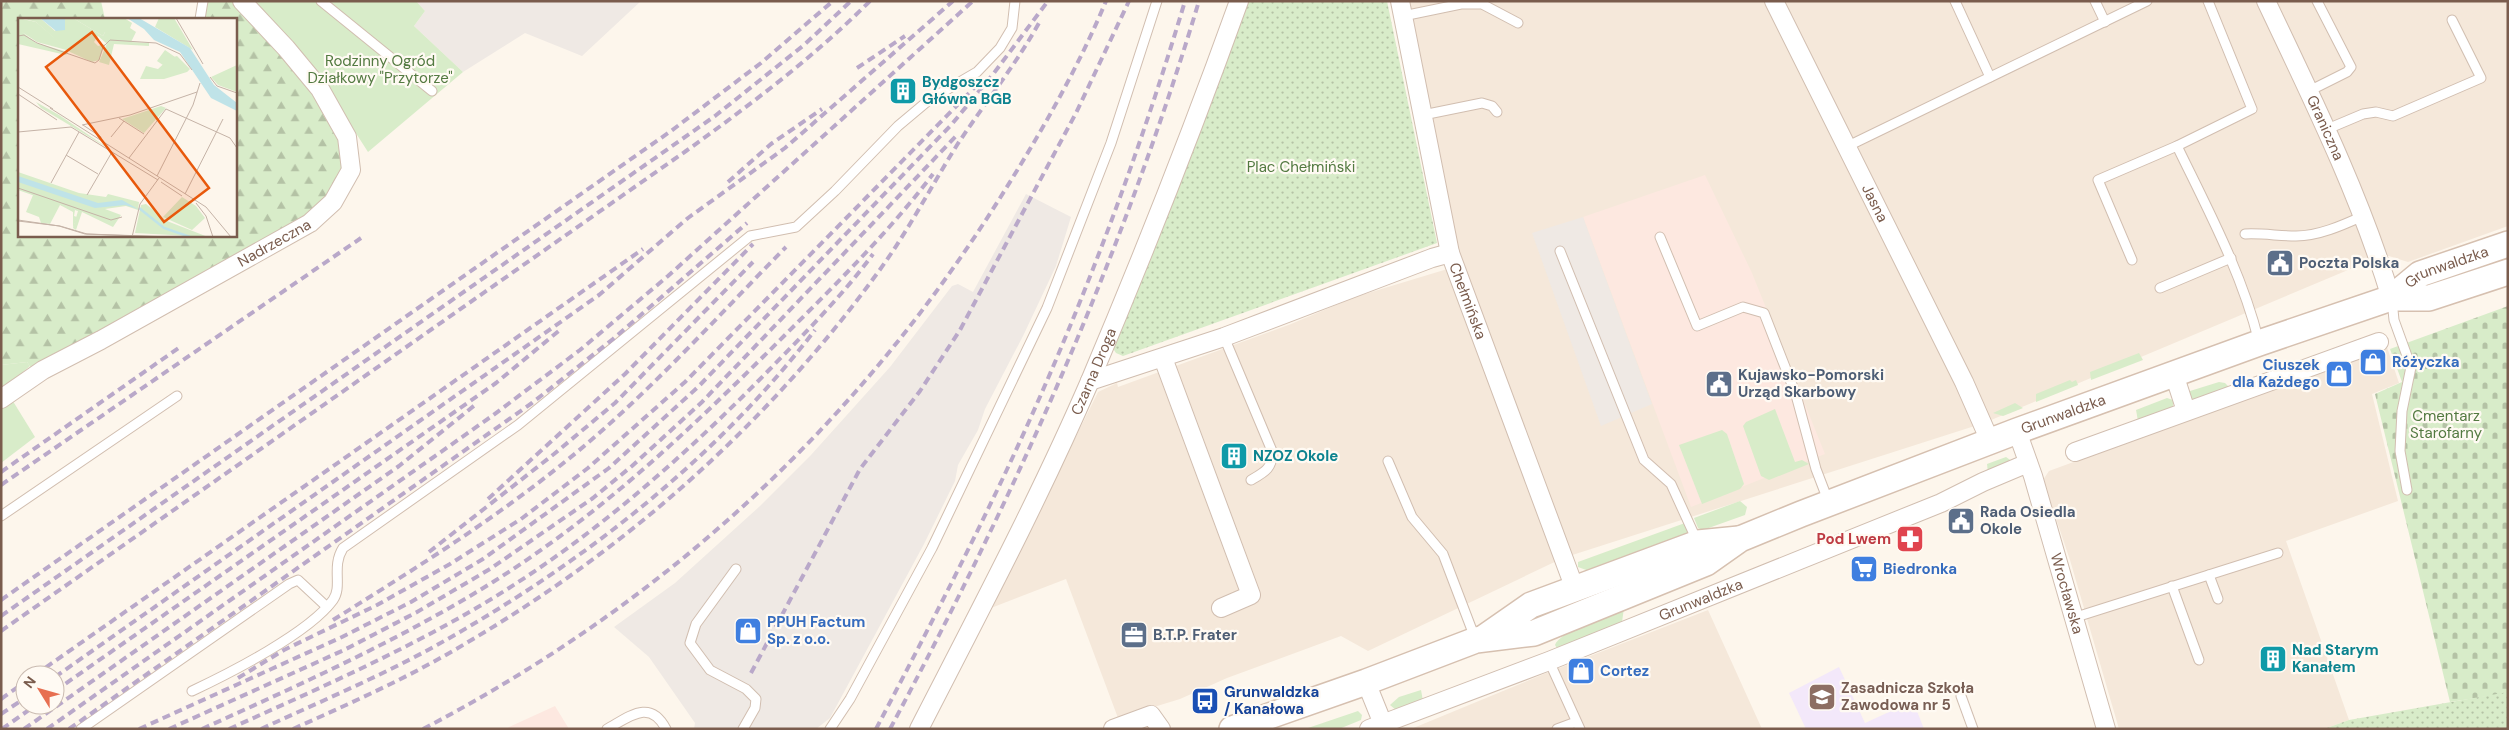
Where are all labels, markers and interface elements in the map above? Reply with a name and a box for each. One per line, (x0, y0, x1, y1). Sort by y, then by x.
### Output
inset map (18, 18, 236, 236)
park label: Rodzinny Ogród Działkowy "Przytorze" (307, 51, 453, 88)
place label: Bydgoszcz Główna BGB (922, 72, 1012, 109)
building icon: Bydgoszcz Główna BGB (888, 76, 918, 106)
street label: Graniczna (2302, 92, 2349, 164)
park label: Plac Chełmiński (1247, 157, 1355, 177)
street label: Jasna (1857, 181, 1893, 226)
street label: Nadrzeczna (234, 214, 315, 272)
street label: Grunwaldzka (2400, 241, 2491, 293)
public building icon: Poczta Polska (2265, 248, 2295, 278)
place label: Poczta Polska (2299, 253, 2399, 273)
street label: Chełmińska (1444, 260, 1491, 342)
street label: Czarna Droga (1066, 325, 1121, 418)
shop icon: Różyczka (2358, 347, 2388, 377)
place label: Różyczka (2392, 352, 2460, 372)
place label: Ciuszek dla Każdego (2232, 355, 2320, 392)
shop icon: Ciuszek dla Każdego (2324, 359, 2354, 389)
place label: Kujawsko-Pomorski Urząd Skarbowy (1738, 365, 1884, 402)
public building icon: Kujawsko-Pomorski Urząd Skarbowy (1704, 369, 1734, 399)
street label: Grunwaldzka (2018, 390, 2108, 439)
park label: Cmentarz Starofarny (2410, 406, 2483, 443)
building icon: NZOZ Okole (1219, 441, 1249, 471)
place label: NZOZ Okole (1253, 446, 1338, 466)
place label: Rada Osiedla Okole (1980, 502, 2076, 539)
public building icon: Rada Osiedla Okole (1946, 506, 1976, 536)
pharmacy icon: Pod Lwem (1895, 524, 1925, 554)
place label: Pod Lwem (1817, 529, 1891, 549)
street label: Wrocławska (2046, 551, 2088, 636)
supermarket icon: Biedronka (1849, 554, 1879, 584)
place label: Biedronka (1883, 559, 1957, 579)
street label: Grunwaldzka (1656, 574, 1746, 626)
place label: PPUH Factum Sp. z o.o. (767, 612, 865, 649)
shop icon: PPUH Factum Sp. z o.o. (733, 616, 763, 646)
office icon: B.T.P. Frater (1119, 620, 1149, 650)
place label: B.T.P. Frater (1153, 625, 1237, 645)
place label: Nad Starym Kanałem (2292, 640, 2379, 677)
building icon: Nad Starym Kanałem (2258, 644, 2288, 674)
shop icon: Cortez (1566, 656, 1596, 686)
place label: Cortez (1600, 661, 1649, 681)
north arrow (15, 665, 65, 715)
text: N (19, 673, 40, 692)
place label: Zasadnicza Szkoła Zawodowa nr 5 (1841, 678, 1974, 715)
place label: Grunwaldzka / Kanałowa (1224, 682, 1319, 719)
school or university icon: Zasadnicza Szkoła Zawodowa nr 5 (1807, 682, 1837, 712)
bus stop icon: Grunwaldzka / Kanałowa (1190, 686, 1220, 716)

